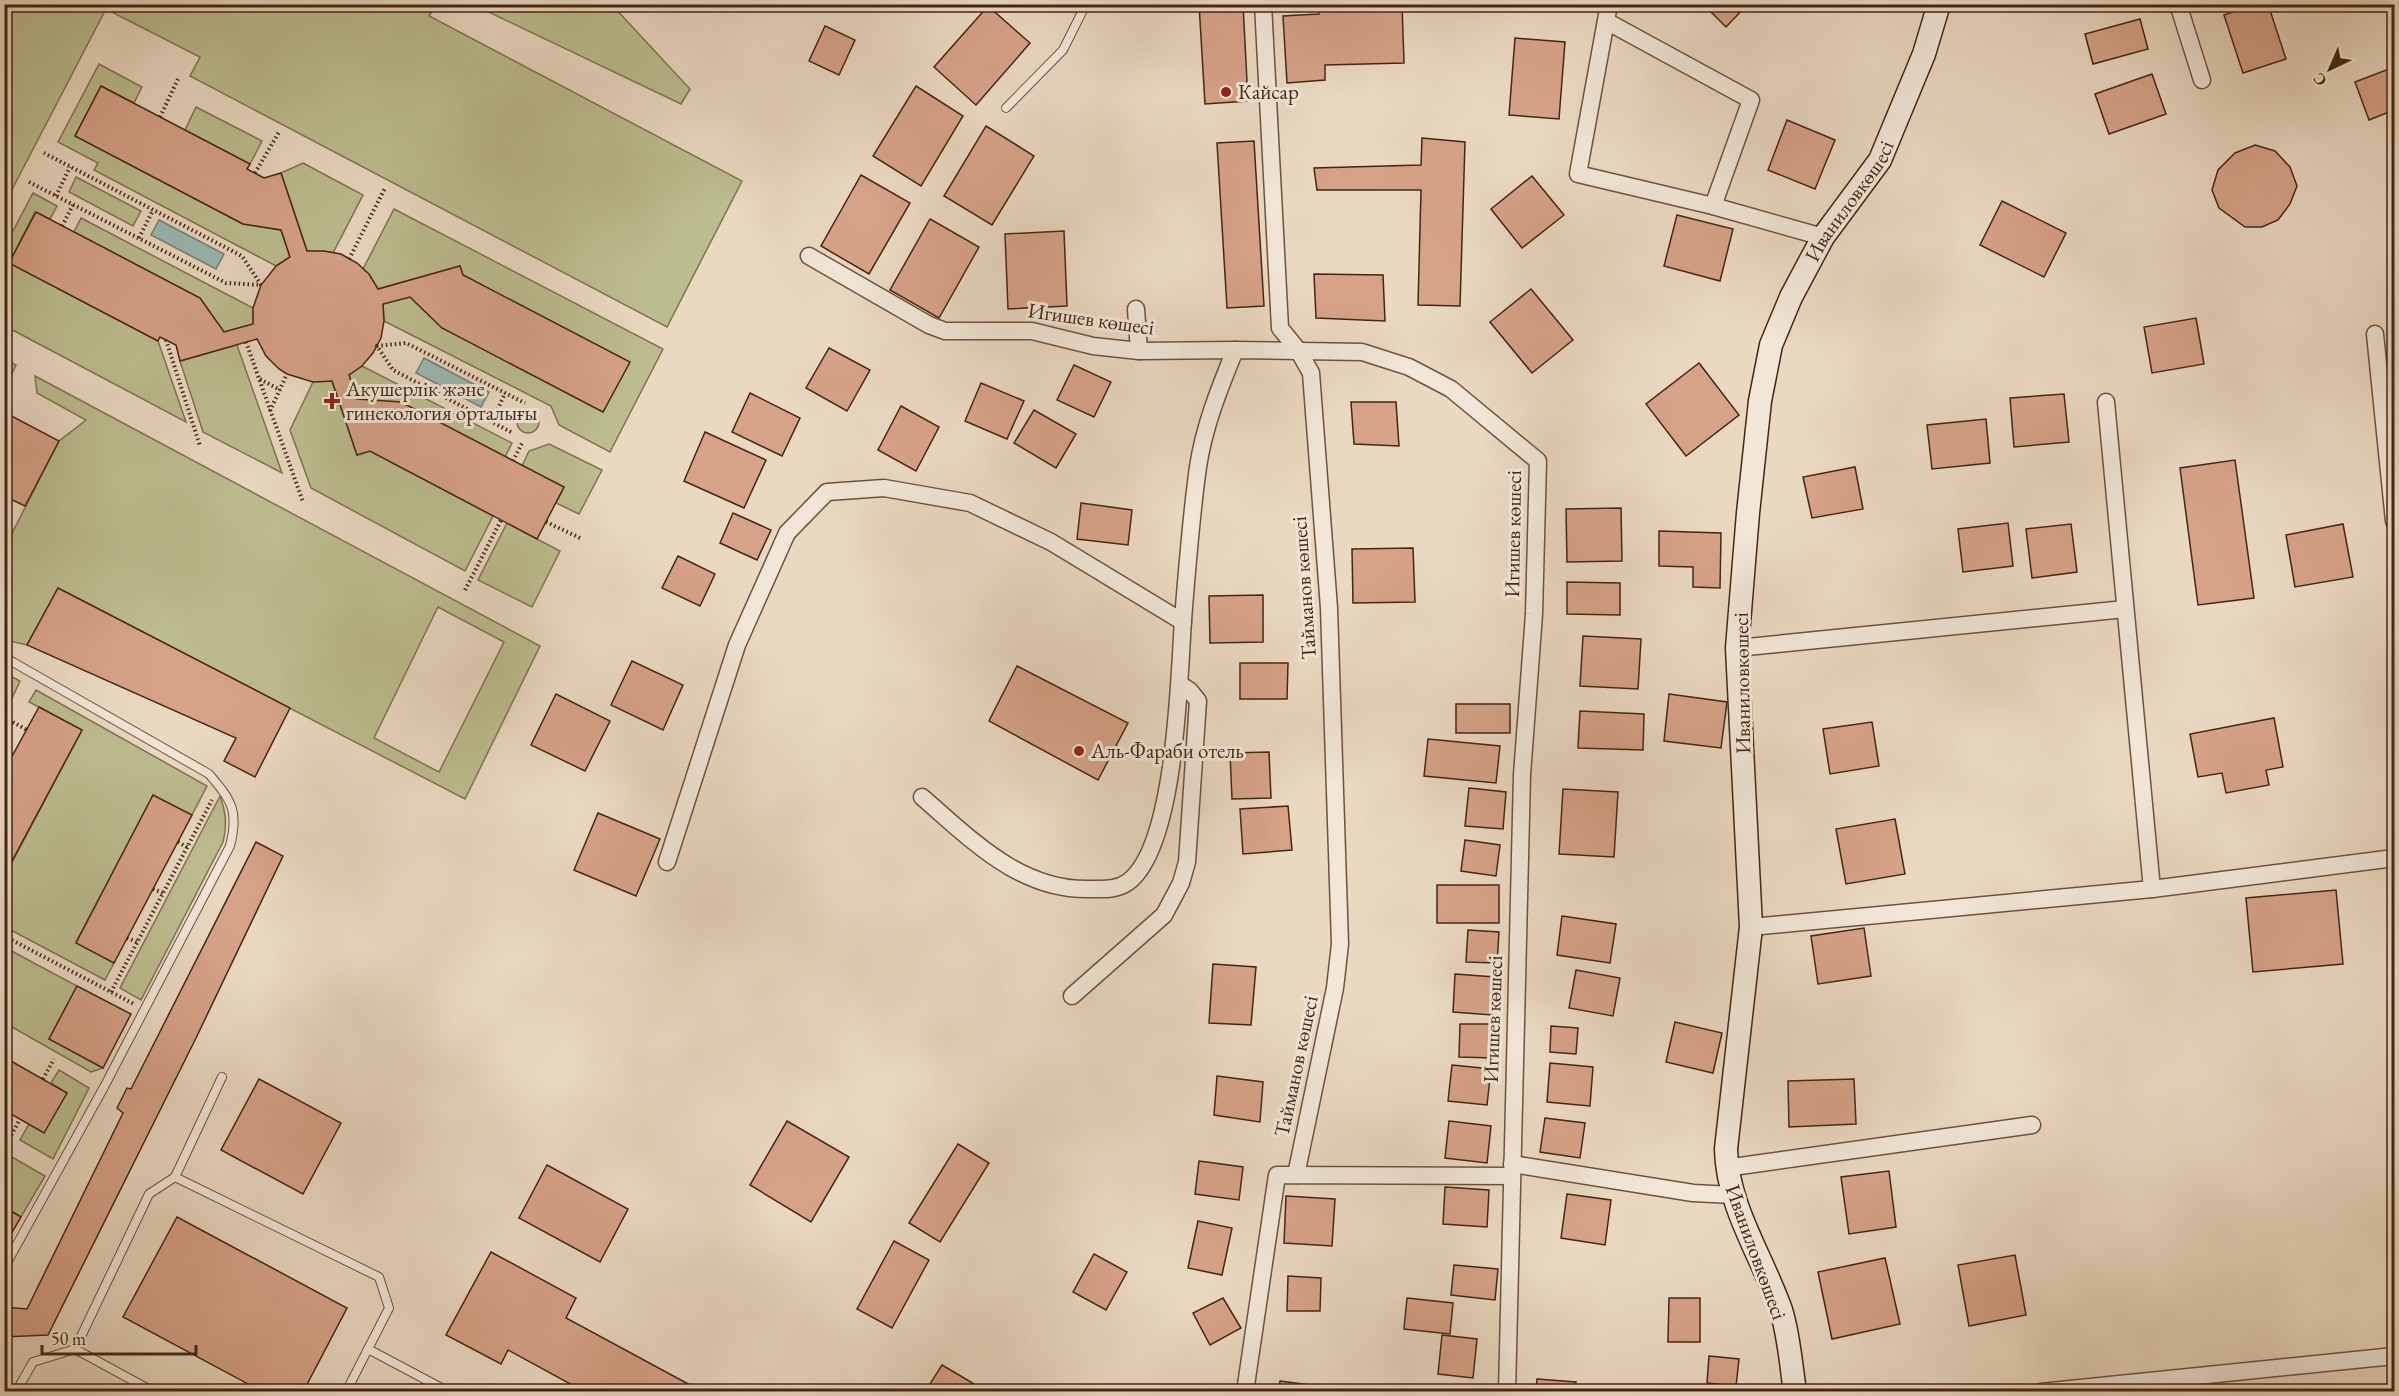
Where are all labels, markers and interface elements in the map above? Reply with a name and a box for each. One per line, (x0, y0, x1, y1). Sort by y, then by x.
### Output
north arrow (2300, 39, 2360, 99)
text: С (2309, 68, 2331, 91)
place label: Кайсар (1238, 78, 1299, 105)
marker: Кайсар (1219, 85, 1233, 99)
street label: Иваниловкөшесі (1798, 136, 1900, 266)
street label: Игишев көшесі (1026, 296, 1156, 341)
place label: Акушерлік және гинекология орталығы (345, 375, 537, 426)
marker: Акушерлік және гинекология орталығы (323, 392, 341, 410)
street label: Игишев көшесі (1498, 470, 1527, 598)
street label: Тайманов көшесі (1285, 516, 1322, 661)
street label: Иваниловкөшесі (1727, 612, 1756, 754)
place label: Аль-Фараби отель (1090, 737, 1244, 764)
marker: Аль-Фараби отель (1072, 744, 1086, 758)
street label: Игишев көшесі (1477, 955, 1508, 1083)
street label: Тайманов көшесі (1267, 993, 1324, 1139)
street label: Иваниловкөшесі (1720, 1181, 1793, 1323)
scale bar (42, 1318, 196, 1356)
text: 50 m (51, 1327, 86, 1350)

